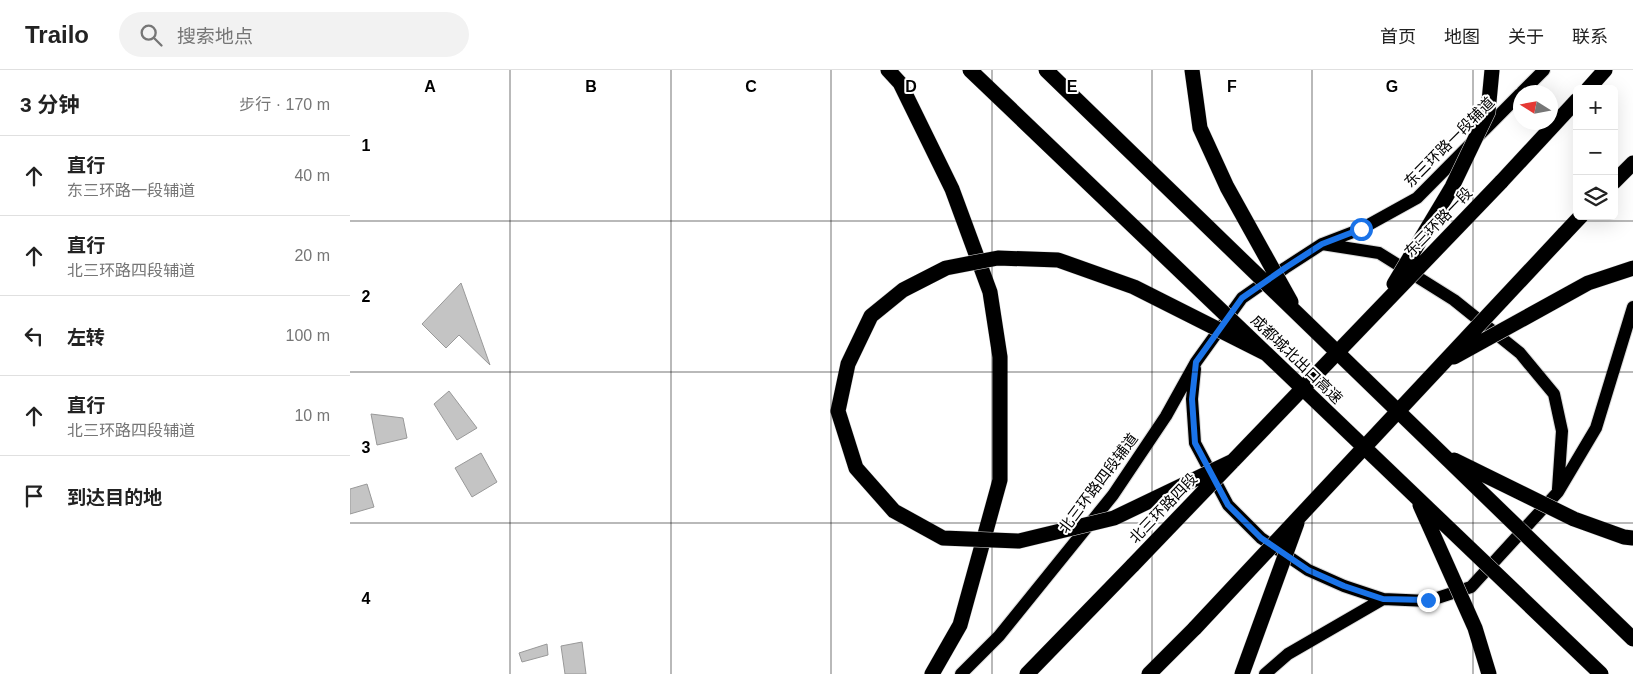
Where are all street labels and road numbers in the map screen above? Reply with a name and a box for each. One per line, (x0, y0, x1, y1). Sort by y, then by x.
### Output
street label: 东三环路一段辅道 (1401, 94, 1497, 190)
street label: 东三环路一段 (1401, 184, 1475, 260)
street label: 成都城北出口高速 (1248, 311, 1346, 407)
street label: 北三环路四段辅道 (1055, 430, 1141, 536)
street label: 北三环路四段 (1126, 470, 1200, 546)

